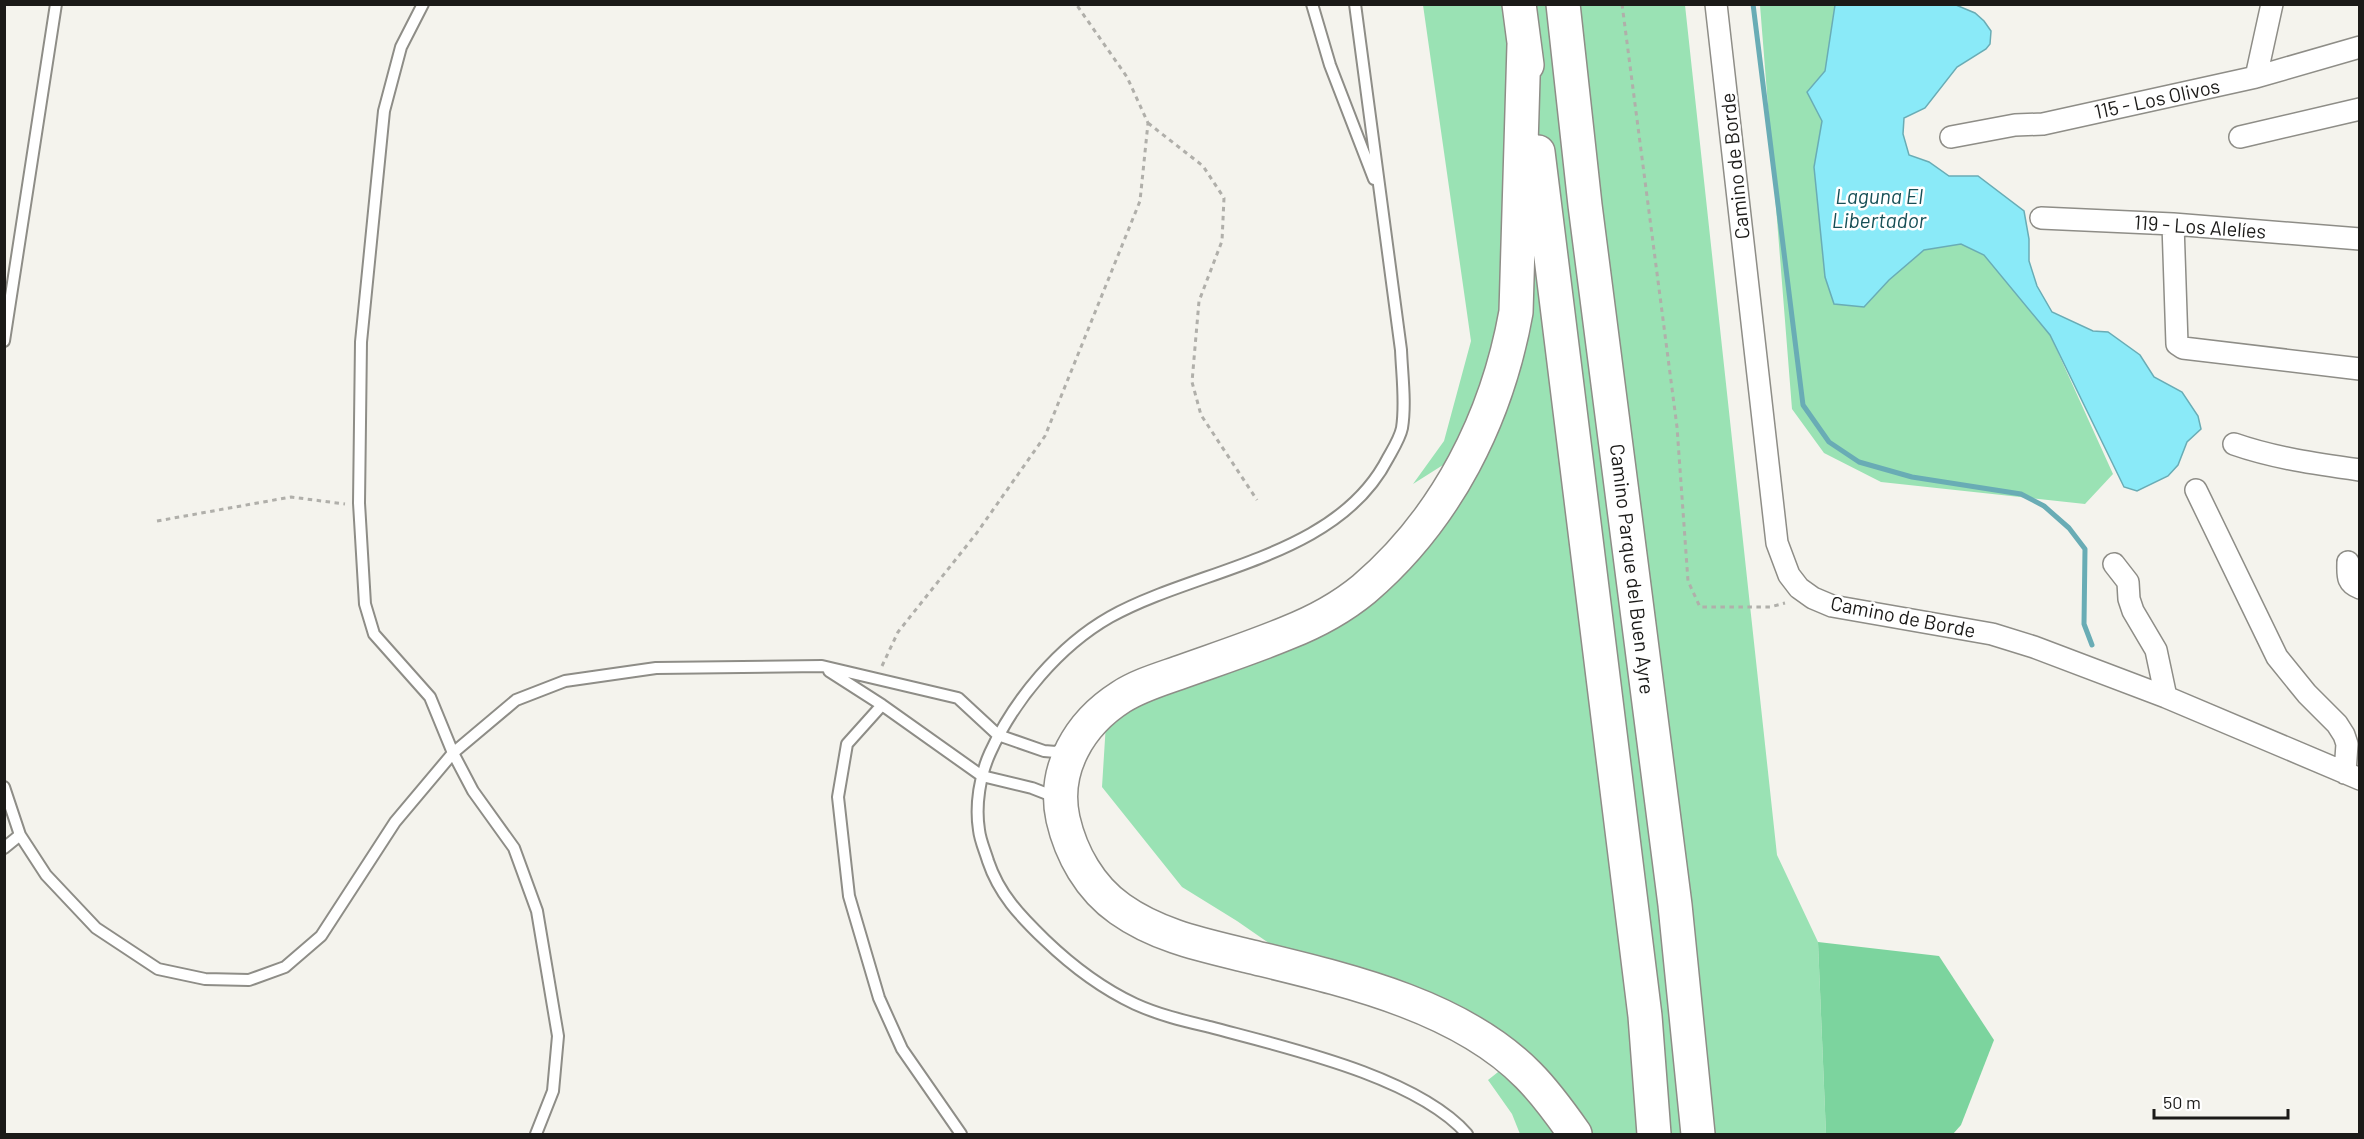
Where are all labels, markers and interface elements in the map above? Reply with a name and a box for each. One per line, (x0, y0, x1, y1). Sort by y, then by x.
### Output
street label: 115 - Los Olivos (2092, 73, 2222, 123)
street label: Camino de Borde (1714, 92, 1754, 241)
water label: Laguna El Libertador (1832, 183, 1927, 232)
street label: 119 - Los Alelíes (2133, 209, 2267, 243)
street label: Camino Parque del Buen Ayre (1606, 442, 1660, 695)
street label: Camino de Borde (1829, 590, 1978, 642)
scale bar (2154, 1082, 2288, 1120)
text: 50 m (2163, 1091, 2201, 1113)

